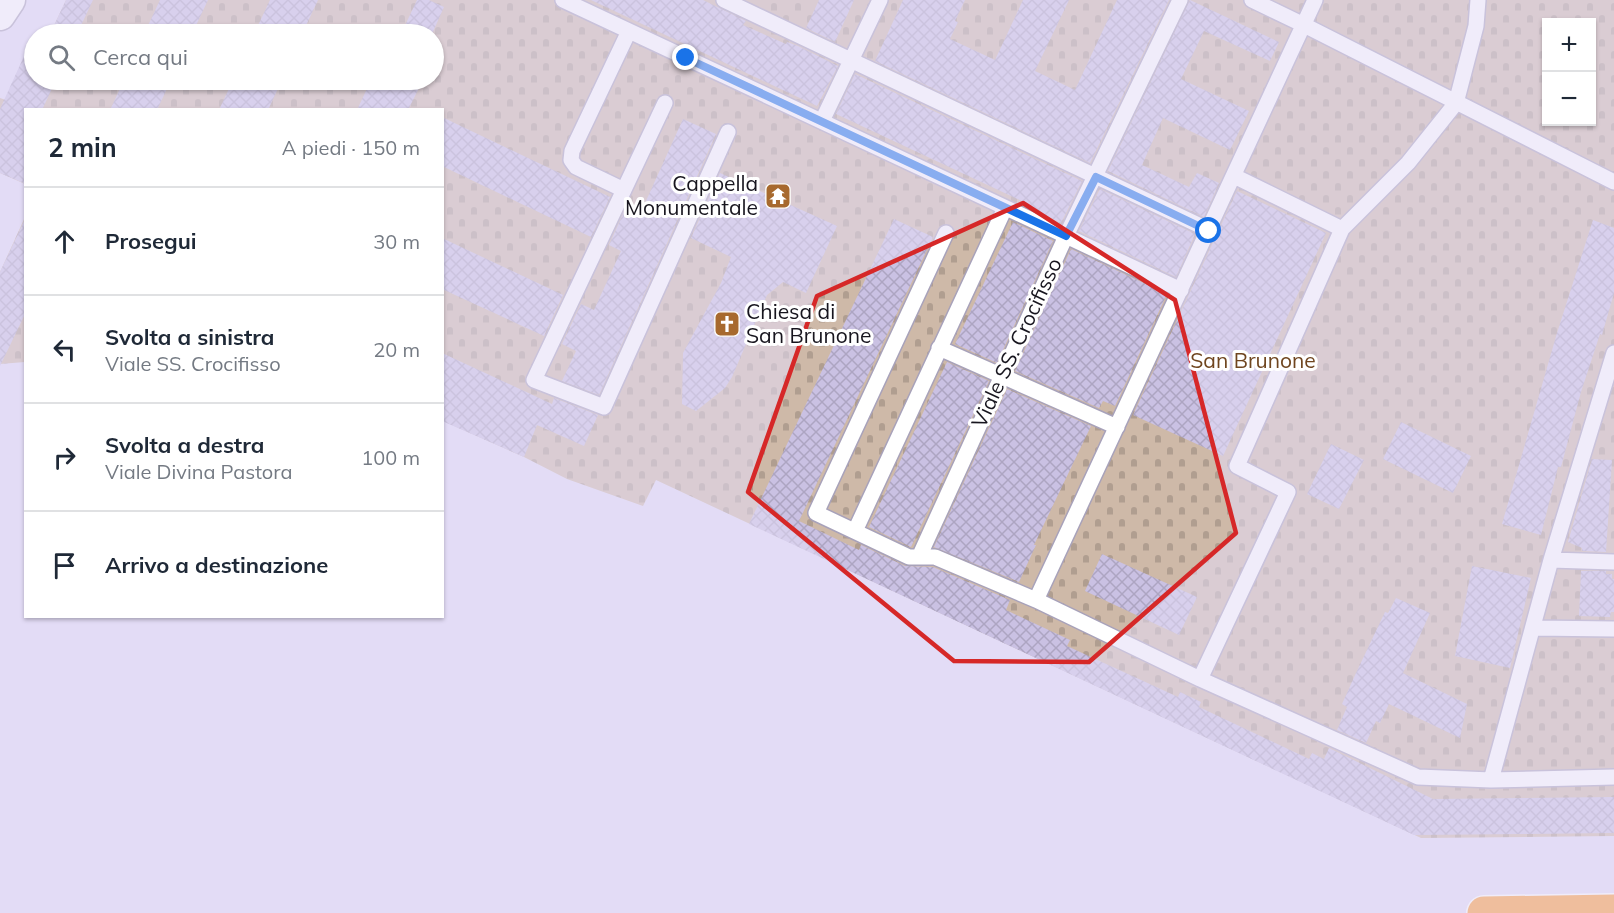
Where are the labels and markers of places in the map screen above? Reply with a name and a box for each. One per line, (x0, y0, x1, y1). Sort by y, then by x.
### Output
place label: Cappella Monumentale (625, 170, 758, 220)
temple icon: Cappella Monumentale (763, 181, 793, 211)
place label: Chiesa di San Brunone (746, 298, 872, 348)
church icon: Chiesa di San Brunone (712, 309, 742, 339)

